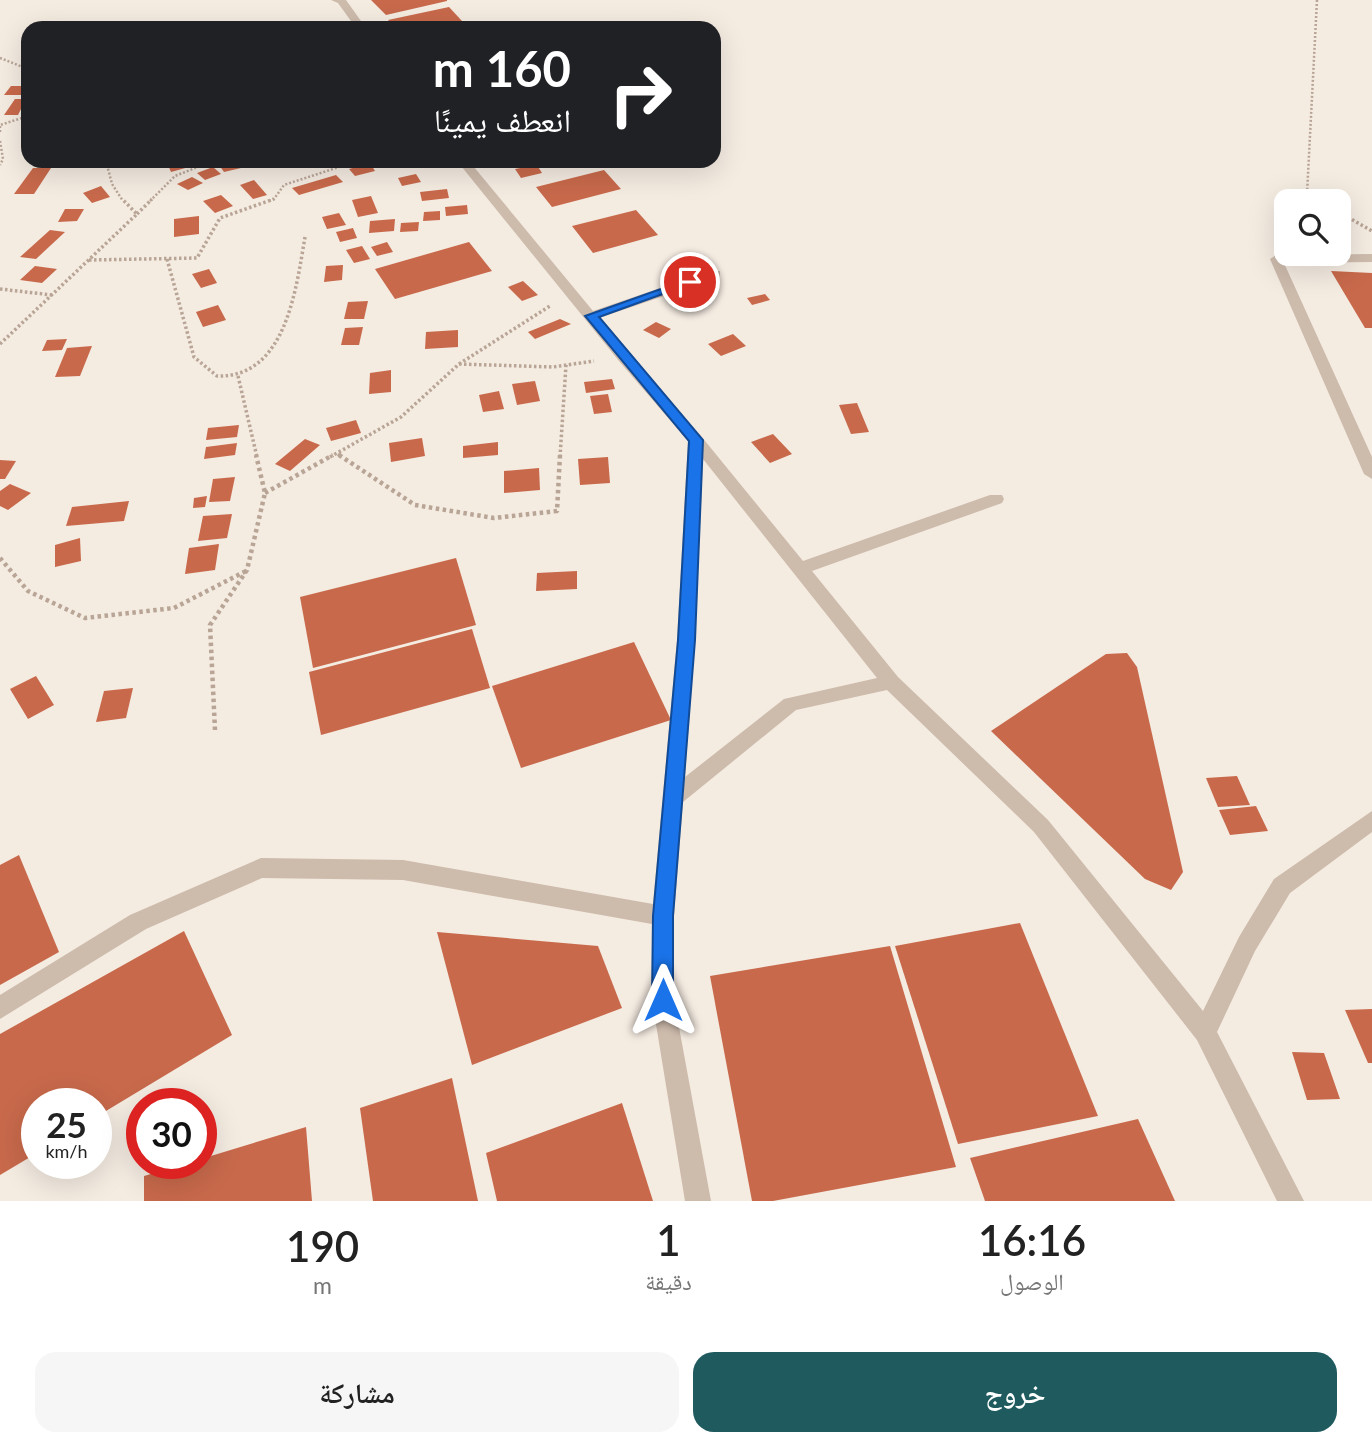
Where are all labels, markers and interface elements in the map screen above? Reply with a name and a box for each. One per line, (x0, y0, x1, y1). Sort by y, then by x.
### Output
text: 160 m (433, 39, 571, 97)
icon: right (595, 49, 686, 140)
text: انعطف يمينًا (434, 100, 571, 139)
map controls (1274, 189, 1351, 266)
button: search (1274, 189, 1351, 266)
pin (660, 252, 720, 312)
icon: arrive (671, 263, 709, 301)
position arrow (626, 963, 700, 1037)
speed limit sign: 30 (126, 1088, 217, 1179)
text: 25 (46, 1103, 87, 1145)
text: km/h (45, 1140, 88, 1162)
text: 1 (656, 1215, 681, 1265)
text: 16:16 (978, 1215, 1086, 1265)
text: 190 (286, 1221, 359, 1271)
text: دقيقة (645, 1267, 692, 1295)
text: الوصول (1000, 1267, 1064, 1295)
text: m (313, 1271, 332, 1299)
button: مشاركة (35, 1352, 679, 1432)
button: خروج (693, 1352, 1337, 1432)

